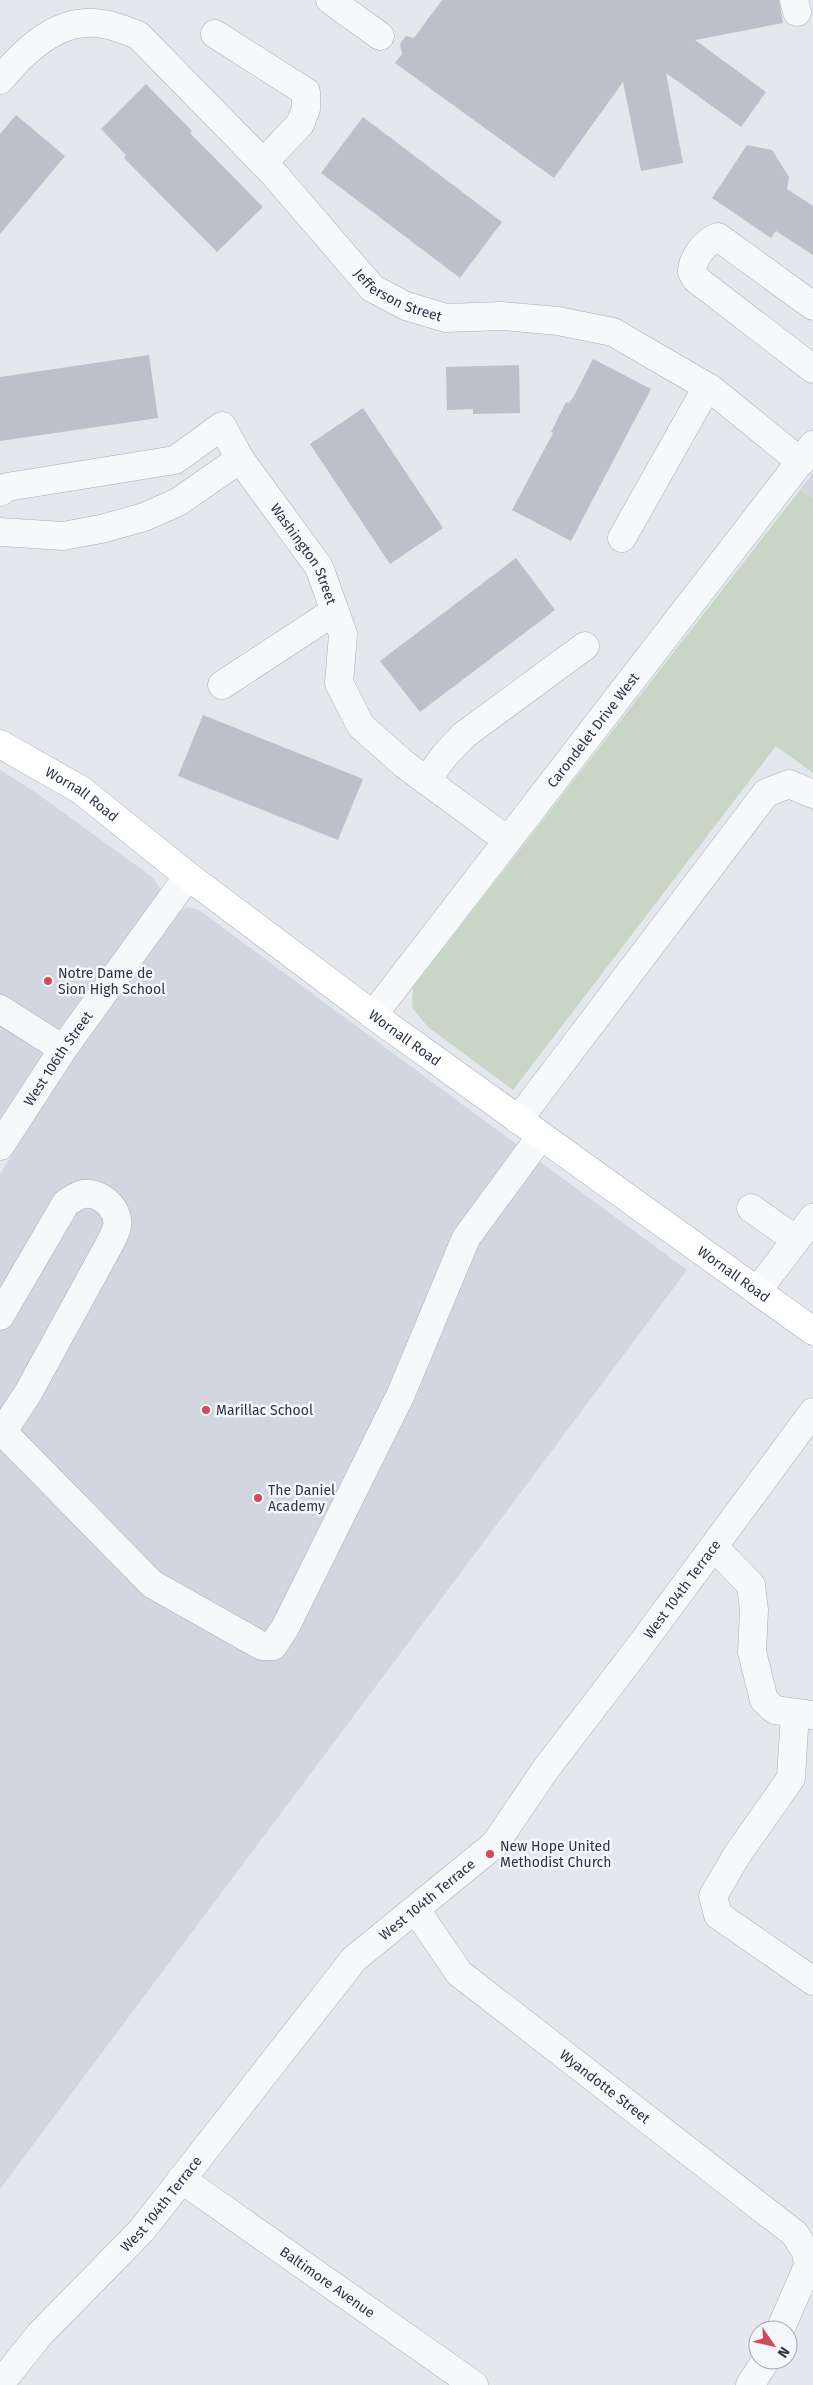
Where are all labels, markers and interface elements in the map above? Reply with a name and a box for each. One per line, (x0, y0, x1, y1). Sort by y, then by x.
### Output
street label: Jefferson Street (350, 265, 445, 325)
street label: Washington Street (267, 500, 341, 608)
street label: Carondelet Drive West (543, 668, 643, 791)
street label: Wornall Road (42, 763, 122, 825)
place label: Notre Dame de Sion High School (58, 965, 165, 998)
marker: Notre Dame de Sion High School (42, 975, 54, 987)
street label: Wornall Road (365, 1006, 444, 1070)
street label: West 106th Street (20, 1007, 97, 1109)
street label: Wornall Road (694, 1242, 773, 1306)
place label: Marillac School (216, 1402, 313, 1419)
marker: Marillac School (200, 1404, 212, 1416)
place label: The Daniel Academy (268, 1482, 335, 1515)
marker: The Daniel Academy (252, 1492, 264, 1504)
street label: West 104th Terrace (640, 1536, 724, 1642)
place label: New Hope United Methodist Church (500, 1838, 612, 1871)
marker: New Hope United Methodist Church (484, 1848, 496, 1860)
street label: West 104th Terrace (376, 1855, 478, 1944)
street label: Wyandotte Street (556, 2046, 654, 2127)
street label: West 104th Terrace (117, 2153, 205, 2255)
street label: Baltimore Avenue (277, 2243, 378, 2321)
north arrow (748, 2320, 798, 2370)
text: N (774, 2343, 793, 2361)

